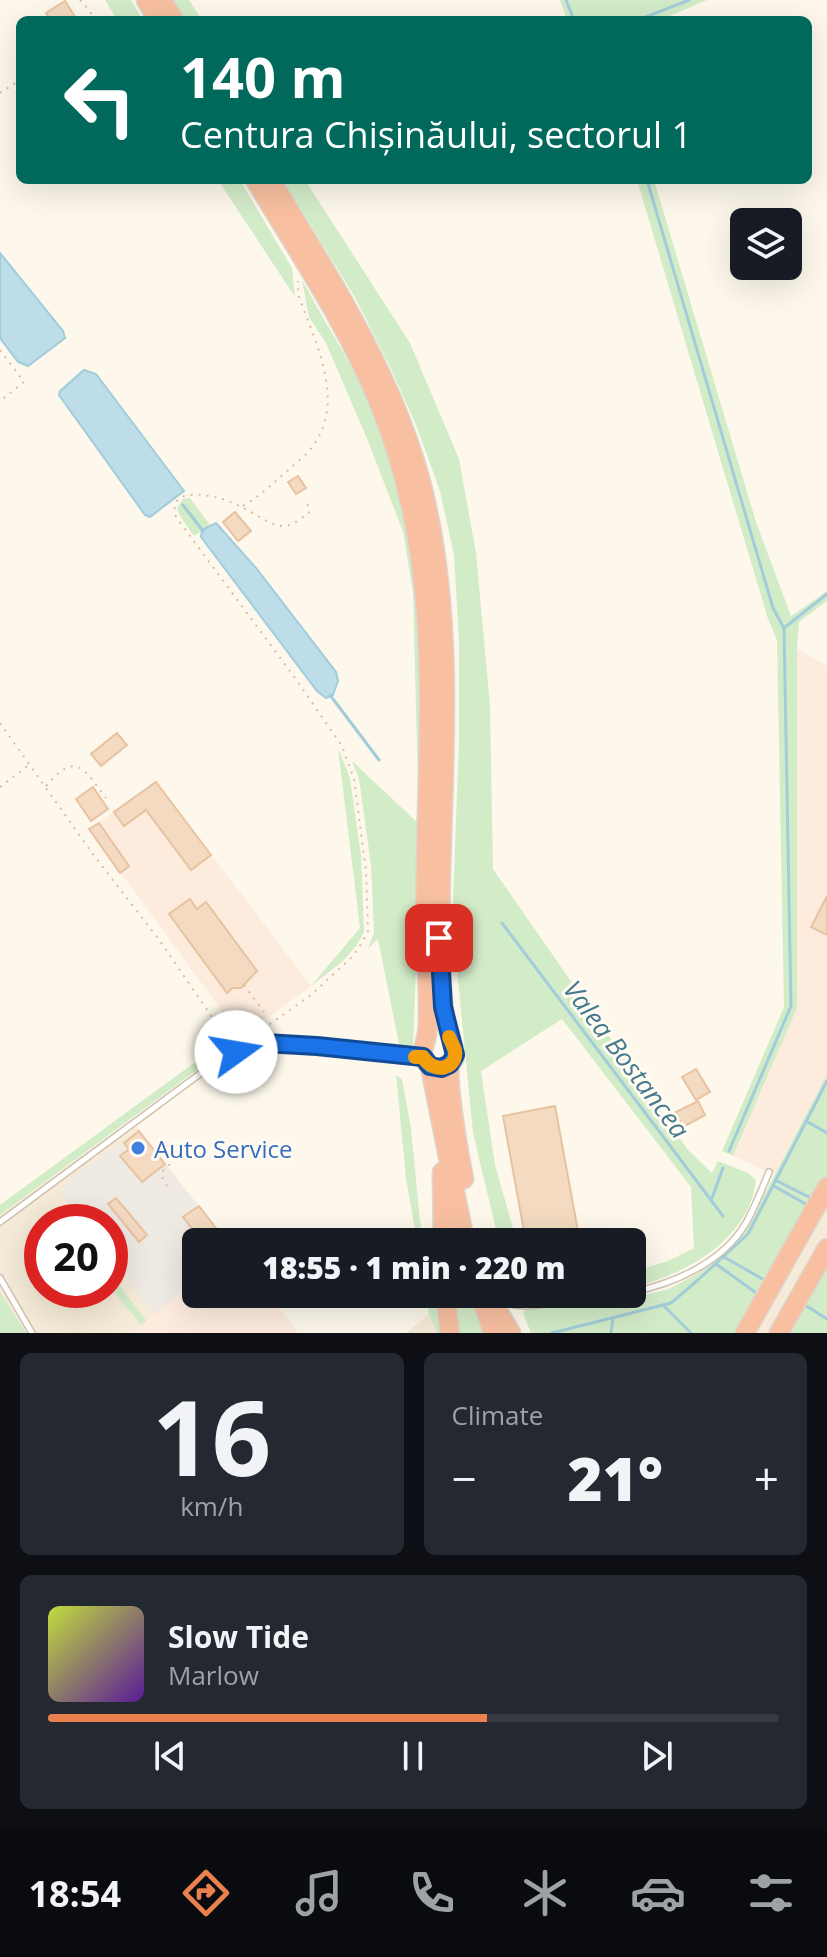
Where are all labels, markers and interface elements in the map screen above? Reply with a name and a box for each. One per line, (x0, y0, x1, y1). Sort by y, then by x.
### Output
text: 140 m (180, 38, 346, 114)
icon: left (48, 48, 152, 152)
text: Centura Chișinăului, sectorul 1 (180, 110, 692, 159)
map controls (730, 208, 802, 280)
button: layers (730, 208, 802, 280)
pin (405, 904, 473, 972)
icon: arrive (417, 916, 461, 960)
water label: Valea Bostancea (556, 973, 698, 1146)
position arrow (194, 1010, 278, 1094)
place label: Auto Service (154, 1132, 293, 1165)
marker: Auto Service (129, 1139, 147, 1157)
speed limit sign: 20 (24, 1204, 128, 1308)
text: 18:55 · 1 min · 220 m (262, 1247, 566, 1288)
text: 16 (152, 1365, 271, 1506)
text: Climate (452, 1397, 543, 1433)
text: 21° (567, 1437, 663, 1519)
text: − (452, 1448, 477, 1508)
text: + (754, 1448, 779, 1508)
text: km/h (180, 1488, 243, 1524)
text: Slow Tide (168, 1616, 309, 1657)
text: Marlow (168, 1657, 259, 1693)
icon: previous (148, 1734, 192, 1778)
icon: pause (391, 1734, 435, 1778)
icon: next (635, 1734, 679, 1778)
icon: directions (178, 1865, 234, 1921)
icon: music (291, 1865, 347, 1921)
icon: phone (404, 1865, 460, 1921)
icon: climate (517, 1865, 573, 1921)
icon: car (630, 1865, 686, 1921)
icon: filters (743, 1865, 799, 1921)
text: 18:54 (28, 1869, 121, 1918)

